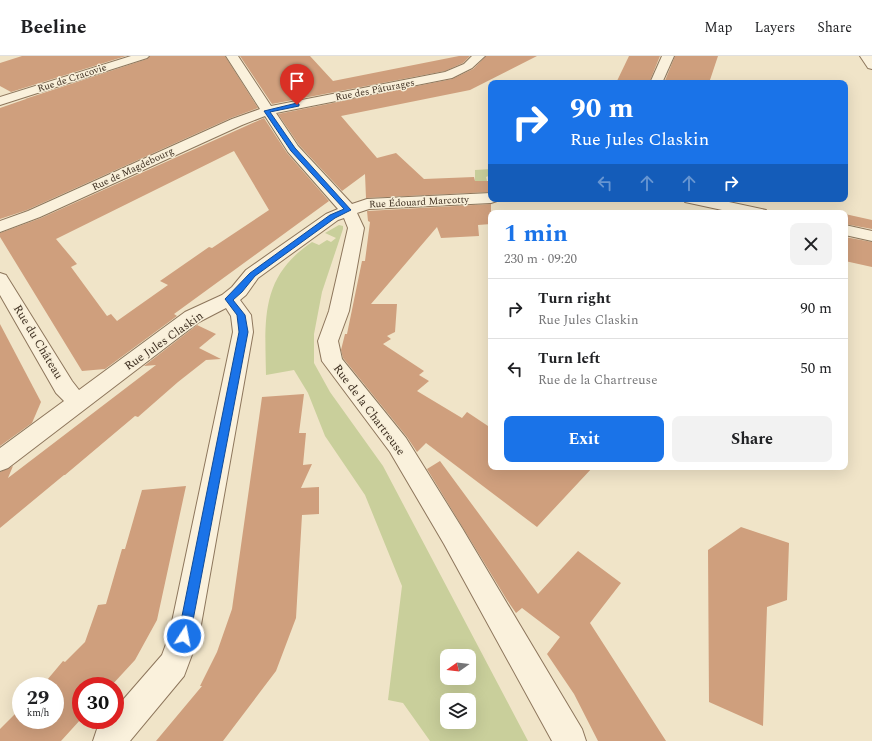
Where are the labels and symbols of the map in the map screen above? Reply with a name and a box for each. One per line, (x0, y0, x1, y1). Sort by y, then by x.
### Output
street label: Rue de Cracovie (35, 59, 109, 97)
pin (280, 64, 314, 105)
street label: Rue des Pâturages (334, 74, 416, 106)
street label: Rue de Magdebourg (89, 143, 177, 195)
street label: Rue Édouard Marcotty (369, 191, 471, 213)
street label: Rue du Château (8, 301, 68, 383)
street label: Rue Jules Claskin (121, 307, 207, 375)
street label: Rue de la Chartreuse (328, 360, 410, 460)
position arrow (163, 615, 205, 657)
north arrow (440, 649, 476, 685)
speed limit sign: 30 (72, 677, 124, 729)

